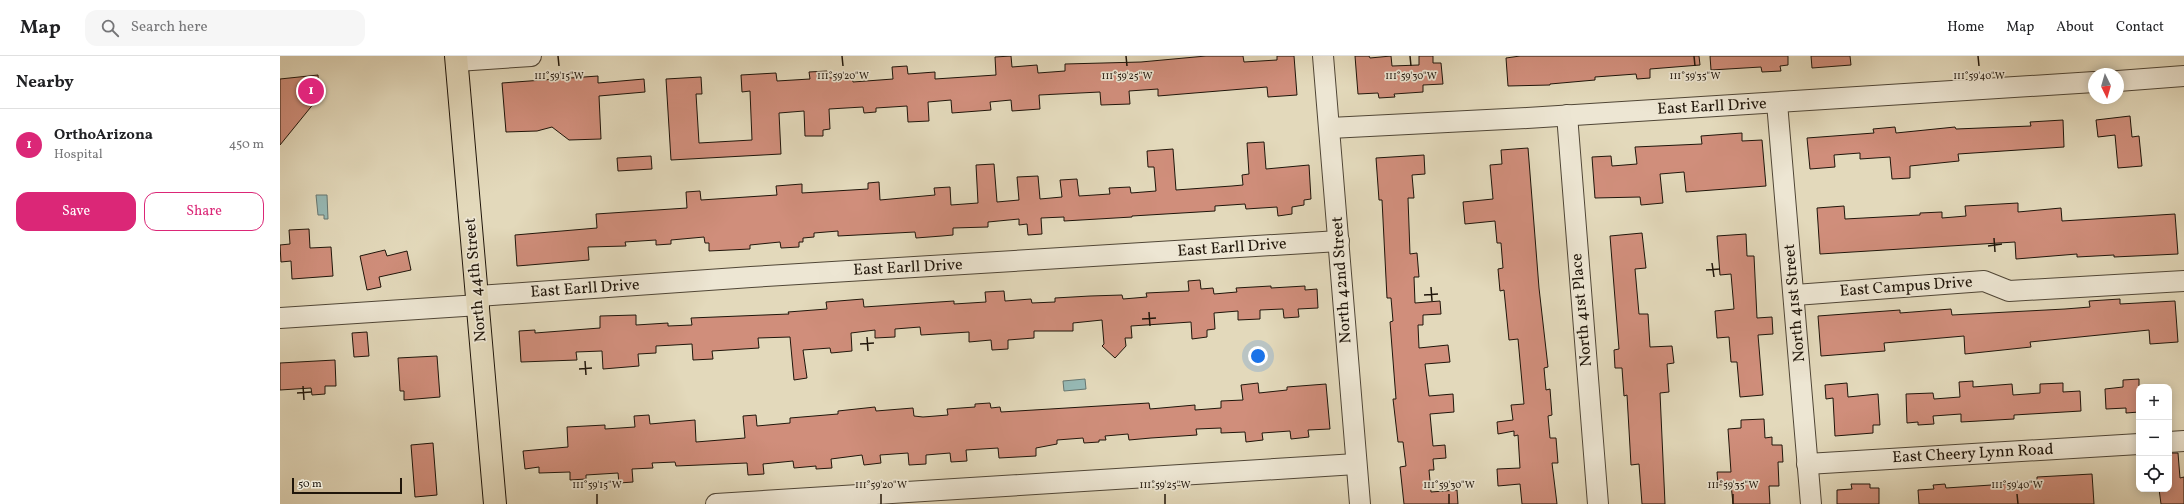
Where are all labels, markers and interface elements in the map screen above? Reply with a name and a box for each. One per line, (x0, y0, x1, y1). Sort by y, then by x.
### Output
search box (85, 10, 365, 46)
text: Map (20, 15, 61, 41)
icon: search (99, 17, 121, 39)
text: Search here (131, 17, 208, 38)
text: Home (1947, 18, 1984, 37)
text: Map (2006, 18, 2034, 37)
text: About (2056, 18, 2094, 37)
text: Contact (2116, 18, 2164, 37)
north arrow (2088, 68, 2124, 104)
text: 111°59'15"W (534, 69, 584, 83)
text: 111°59'20"W (817, 69, 869, 83)
text: 111°59'25"W (1102, 69, 1153, 83)
text: 111°59'30"W (1385, 69, 1437, 83)
text: 111°59'35"W (1670, 69, 1720, 83)
text: 111°59'40"W (1953, 69, 2005, 83)
text: Nearby (16, 71, 74, 94)
pin: 1 (298, 76, 324, 106)
street label: East Earll Drive (1657, 93, 1767, 121)
text: OrthoArizona (54, 125, 153, 146)
text: 1 (26, 136, 32, 154)
text: 450 m (229, 136, 264, 154)
text: Hospital (54, 146, 103, 164)
button: Save (16, 192, 136, 231)
button: Share (144, 192, 264, 231)
street label: North 42nd Street (1327, 215, 1357, 344)
street label: North 44th Street (460, 216, 492, 343)
street label: East Earll Drive (1177, 233, 1287, 263)
street label: North 41st Street (1779, 242, 1811, 363)
street label: North 41st Place (1566, 252, 1598, 368)
street label: East Earll Drive (853, 254, 963, 282)
street label: East Campus Drive (1839, 271, 1973, 303)
street label: East Earll Drive (530, 274, 640, 304)
your location (1248, 346, 1268, 366)
map controls (2136, 384, 2172, 492)
button: + (2136, 384, 2172, 420)
button: − (2136, 420, 2172, 456)
street label: East Cheery Lynn Road (1892, 439, 2054, 469)
button: locate (2136, 456, 2172, 492)
scale bar (292, 476, 402, 495)
text: 50 m (298, 477, 322, 492)
text: 111°59'15"W (572, 478, 622, 492)
text: 111°59'20"W (855, 478, 907, 492)
text: 111°59'25"W (1140, 478, 1191, 492)
text: 111°59'30"W (1423, 478, 1475, 492)
text: 111°59'35"W (1708, 478, 1758, 492)
text: 111°59'40"W (1991, 478, 2043, 492)

